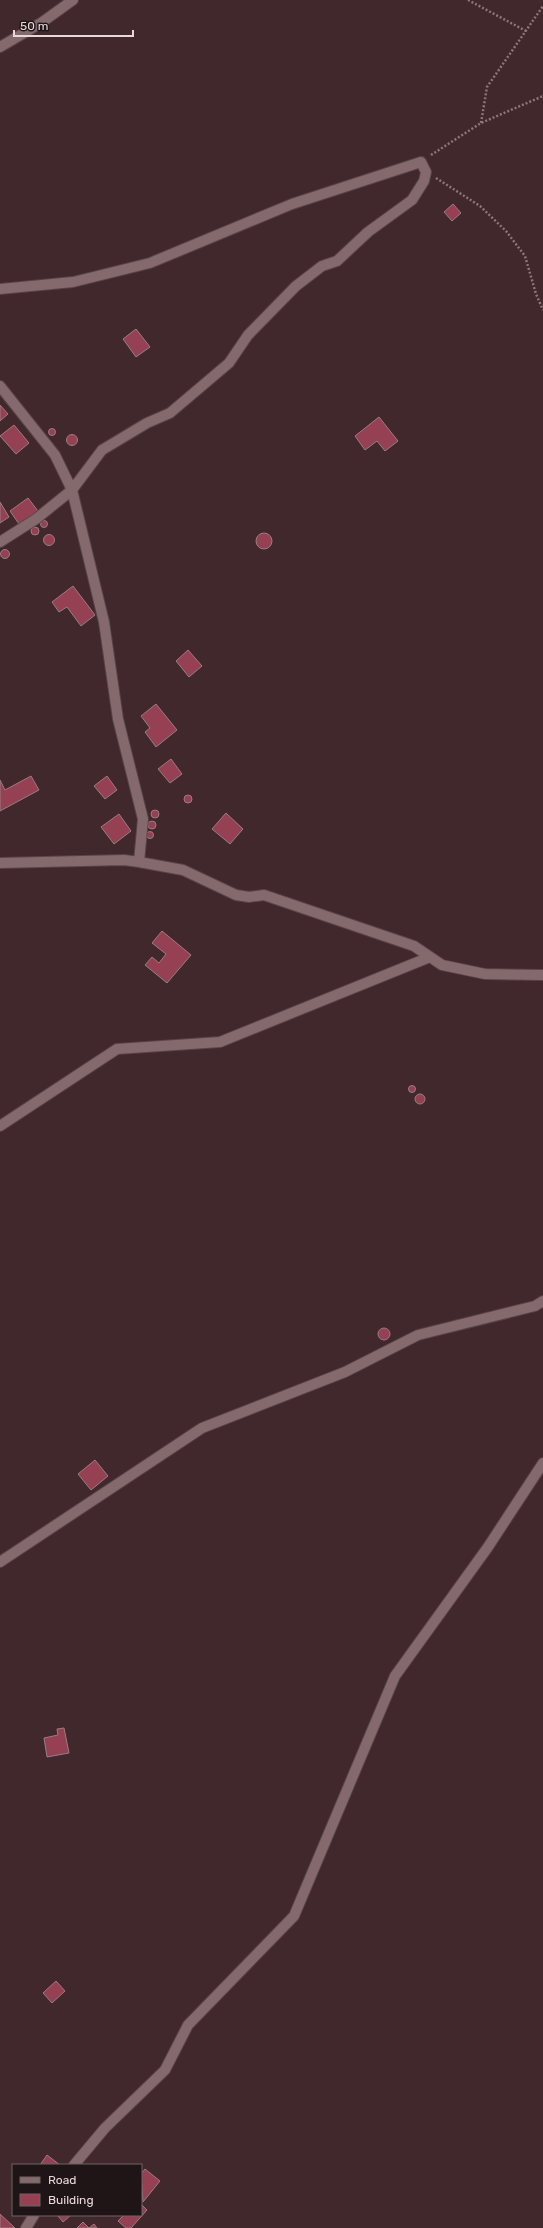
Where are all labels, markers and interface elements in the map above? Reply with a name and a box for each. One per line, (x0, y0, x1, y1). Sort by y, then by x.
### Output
scale bar (14, 12, 133, 38)
text: 50 m (20, 19, 48, 33)
legend (12, 2164, 142, 2216)
text: Road (48, 2173, 76, 2187)
text: Building (48, 2193, 94, 2207)

